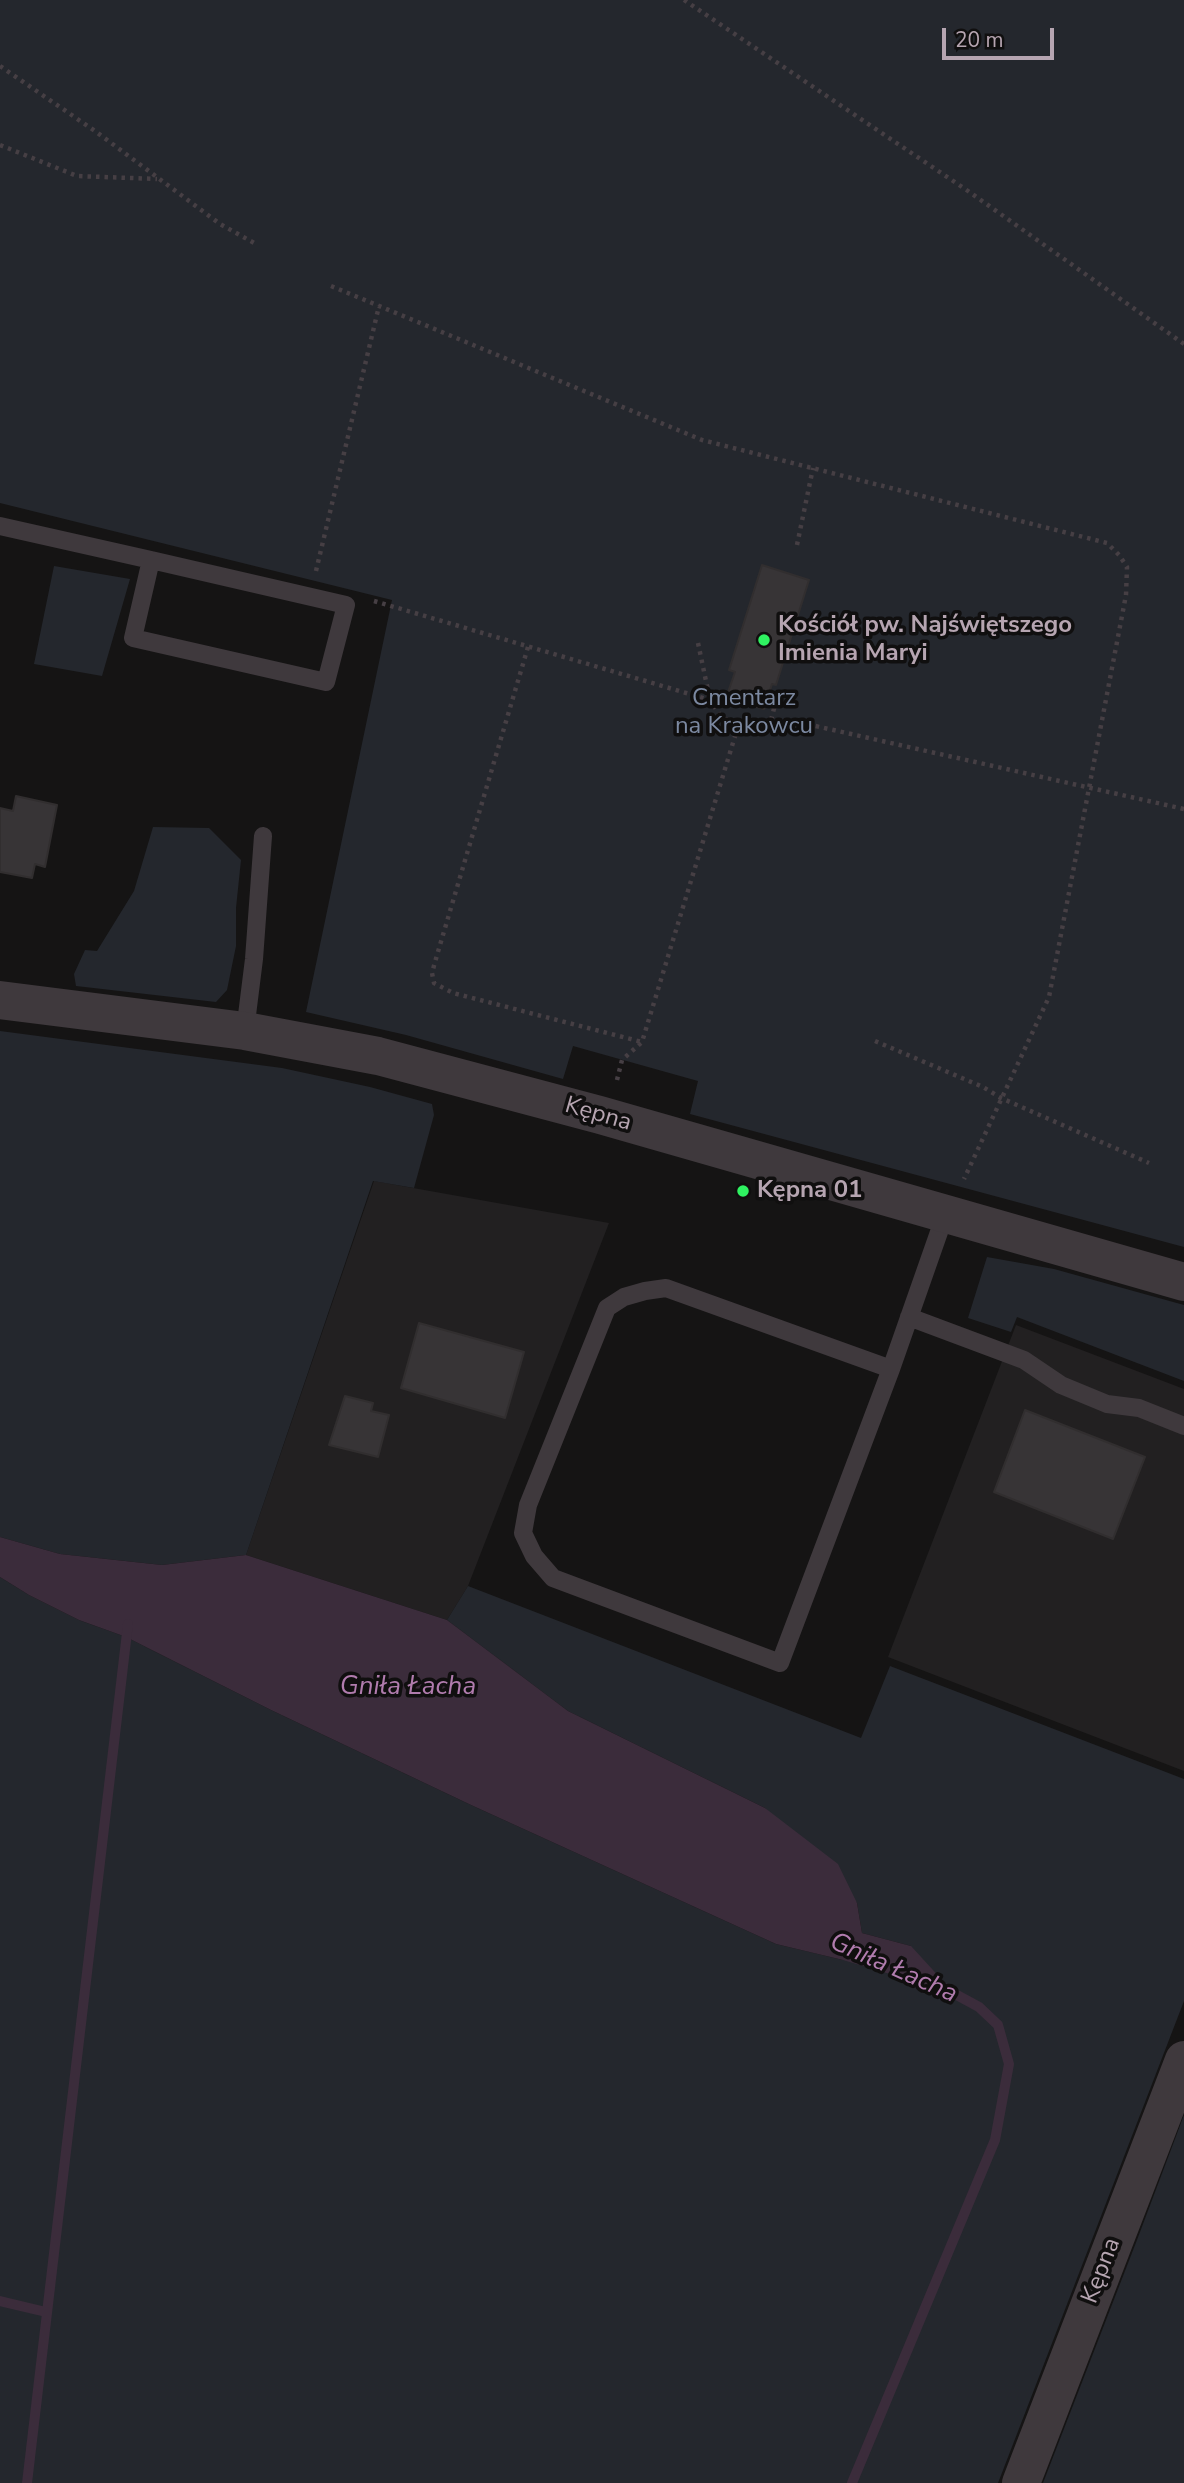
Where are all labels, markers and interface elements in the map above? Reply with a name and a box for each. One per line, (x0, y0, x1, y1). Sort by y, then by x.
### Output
scale bar (946, 14, 1058, 58)
text: 20 m (955, 26, 1004, 54)
place label: Kościół pw. Najświętszego Imienia Maryi (778, 612, 1072, 668)
marker: Kościół pw. Najświętszego Imienia Maryi (756, 632, 772, 648)
park label: Cmentarz na Krakowcu (675, 685, 813, 741)
street label: Kępna (561, 1092, 635, 1138)
place label: Kępna 01 (757, 1177, 862, 1205)
marker: Kępna 01 (735, 1183, 751, 1199)
water label: Gniła Łacha (340, 1672, 476, 1704)
water label: Gniła Łacha (824, 1927, 962, 2011)
street label: Kępna (1076, 2234, 1128, 2308)

